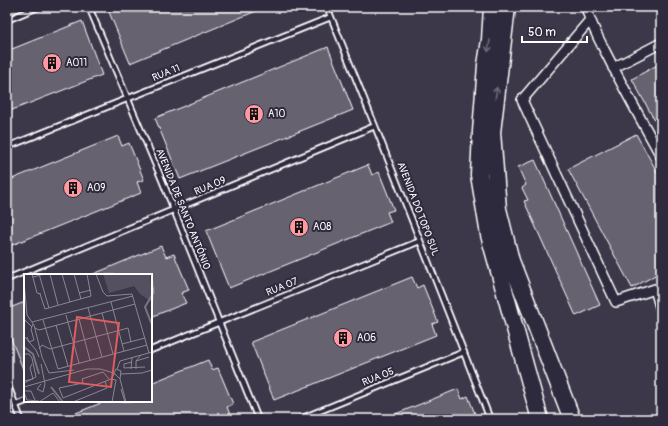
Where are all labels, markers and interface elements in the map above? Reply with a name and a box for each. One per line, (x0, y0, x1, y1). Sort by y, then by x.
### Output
scale bar (522, 18, 587, 44)
text: 50 m (528, 25, 556, 40)
one-way arrow (485, 39, 493, 52)
building icon: A011 (41, 52, 63, 74)
place label: A011 (66, 57, 87, 69)
street label: RUA 11 (150, 62, 182, 84)
one-way arrow (492, 87, 500, 100)
building icon: A10 (243, 103, 265, 125)
place label: A10 (268, 108, 285, 120)
street label: AVENIDA DE SANTO ANTÓNIO (153, 146, 215, 271)
street label: AVENIDA DO TOPO SUL (394, 160, 442, 258)
street label: RUA 09 (192, 174, 228, 198)
building icon: A09 (62, 177, 84, 199)
place label: A09 (87, 182, 105, 194)
building icon: A08 (288, 216, 310, 238)
place label: A08 (313, 221, 331, 233)
inset map (24, 274, 152, 402)
street label: RUA 07 (264, 275, 300, 299)
building icon: A06 (332, 327, 354, 349)
place label: A06 (357, 332, 376, 344)
street label: RUA 05 (360, 365, 396, 389)

